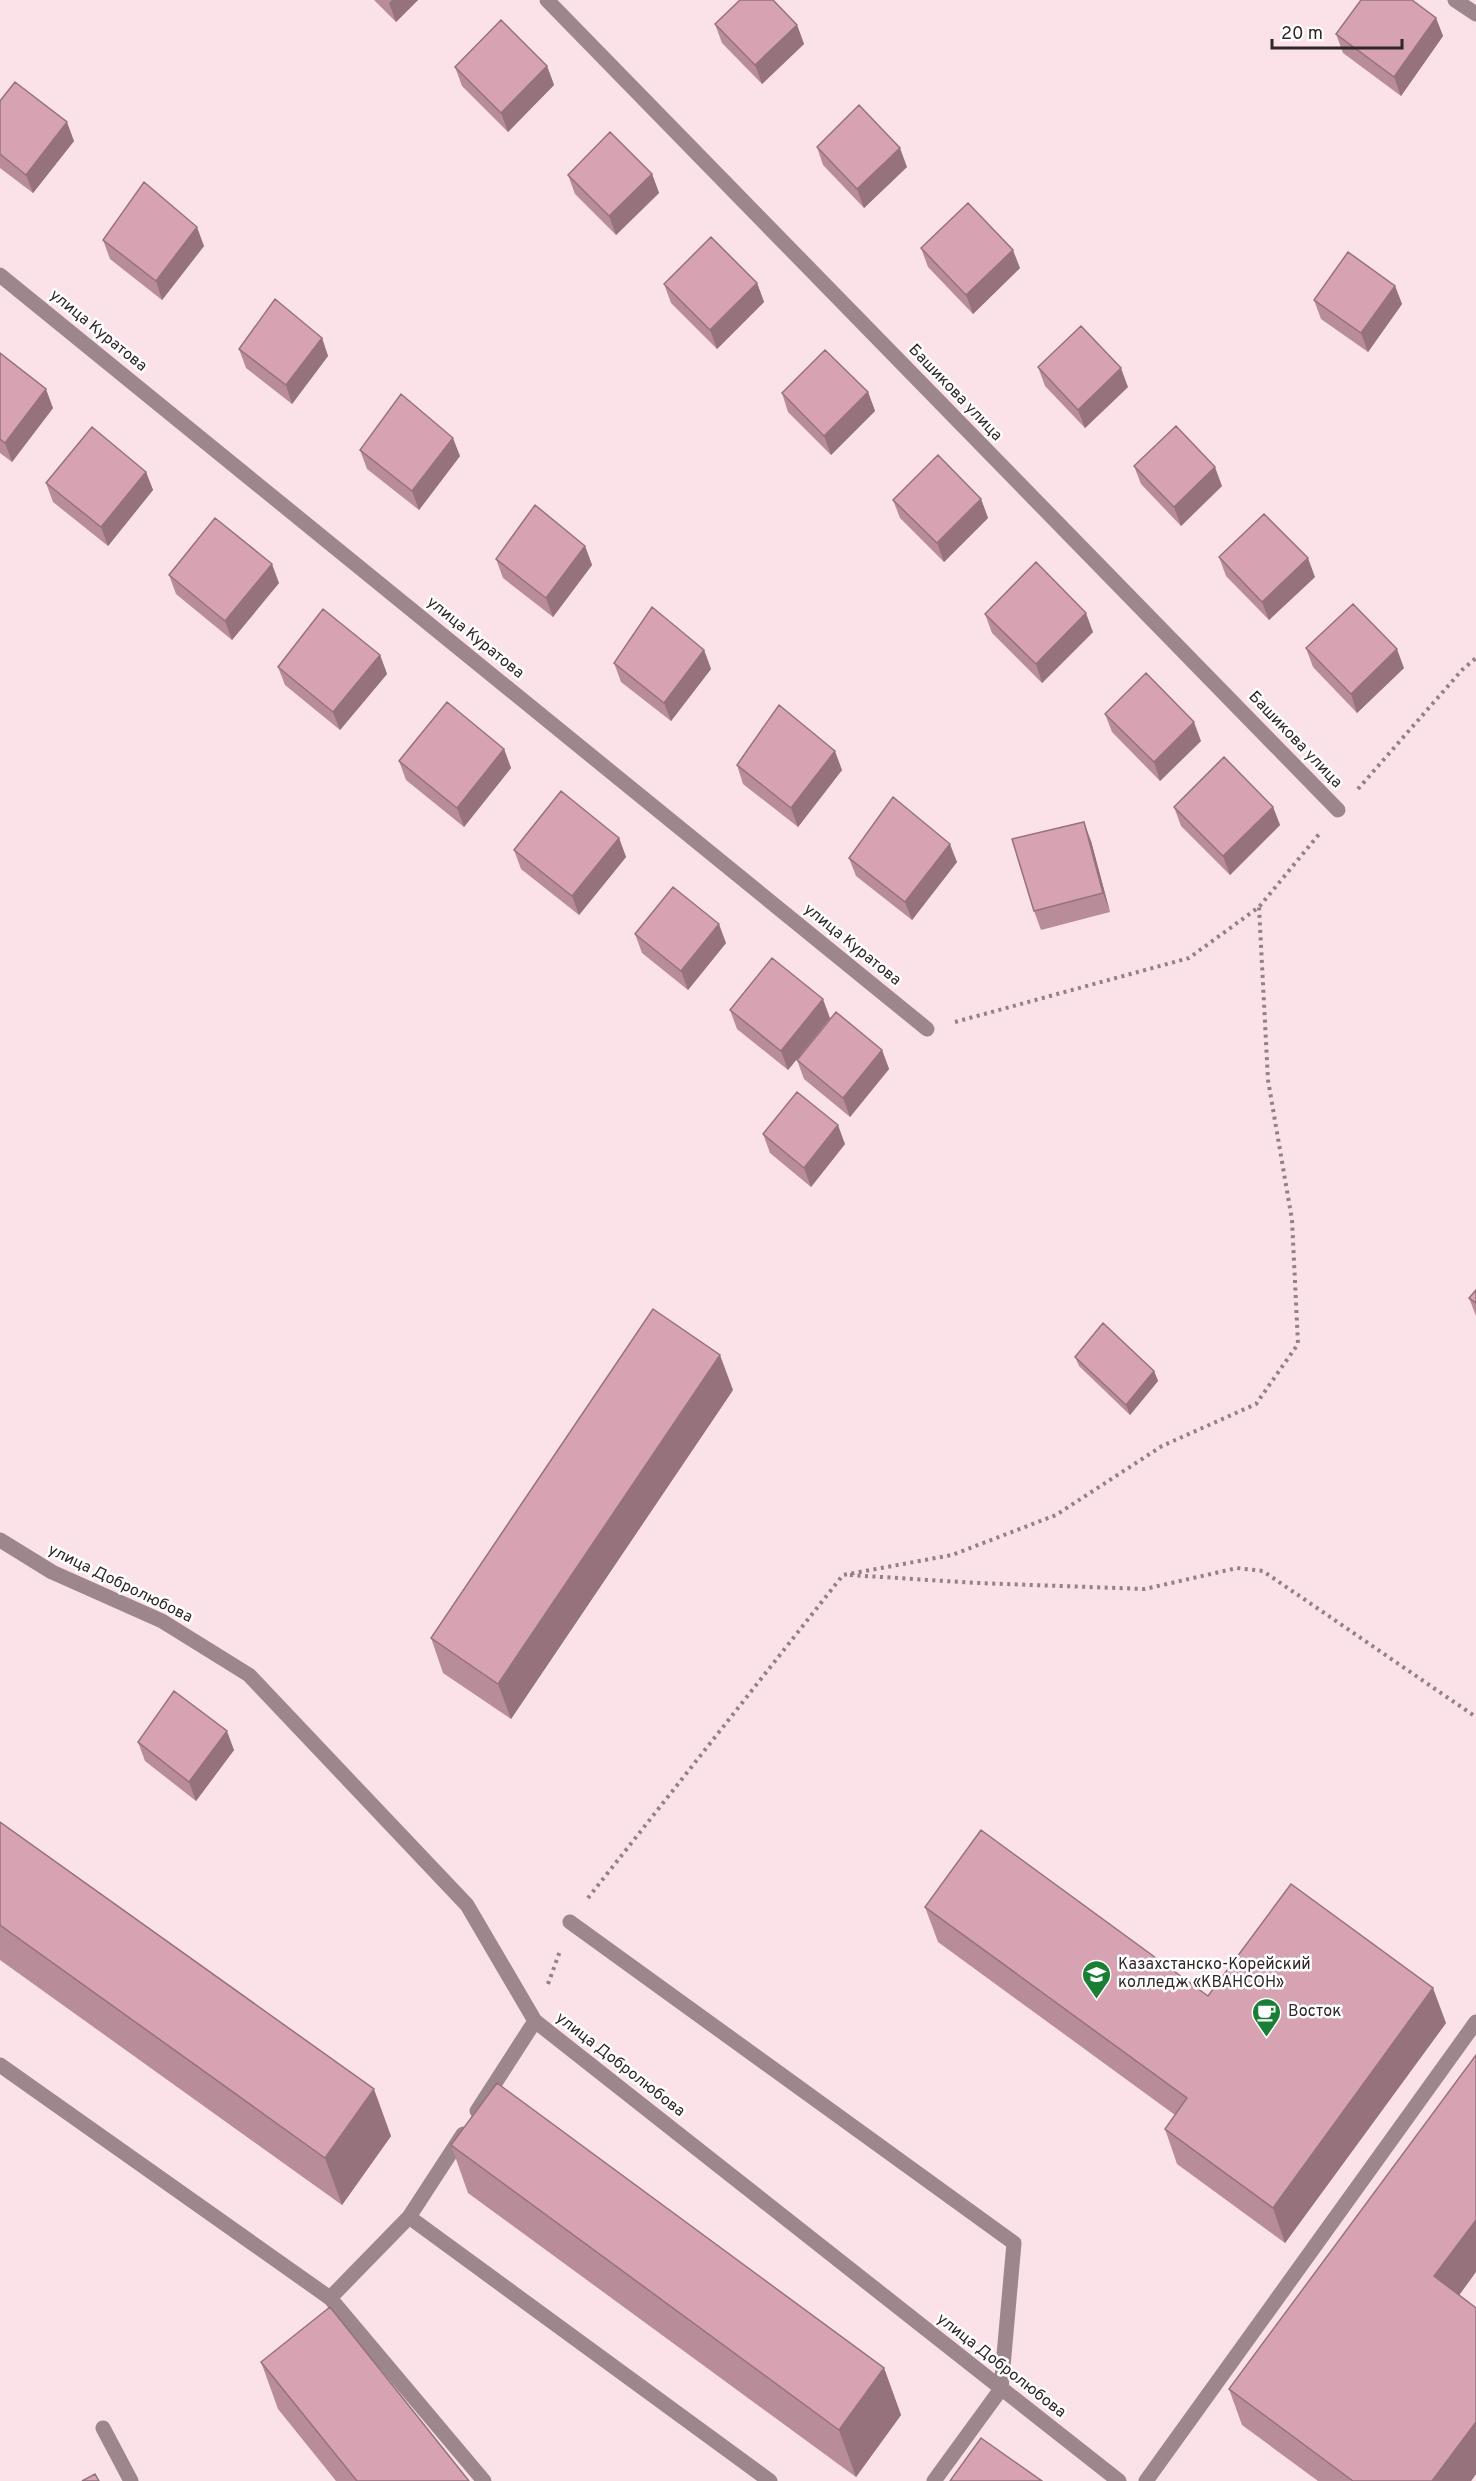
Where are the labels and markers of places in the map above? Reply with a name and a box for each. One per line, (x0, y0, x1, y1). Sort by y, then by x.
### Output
place label: Казахстанско-Корейский колледж «КВАНСОН» (1118, 1955, 1311, 1993)
school or university icon: Казахстанско-Корейский колледж «КВАНСОН» (1081, 1958, 1113, 2000)
cafe icon: Восток (1251, 1996, 1283, 2038)
place label: Восток (1288, 2002, 1341, 2022)

